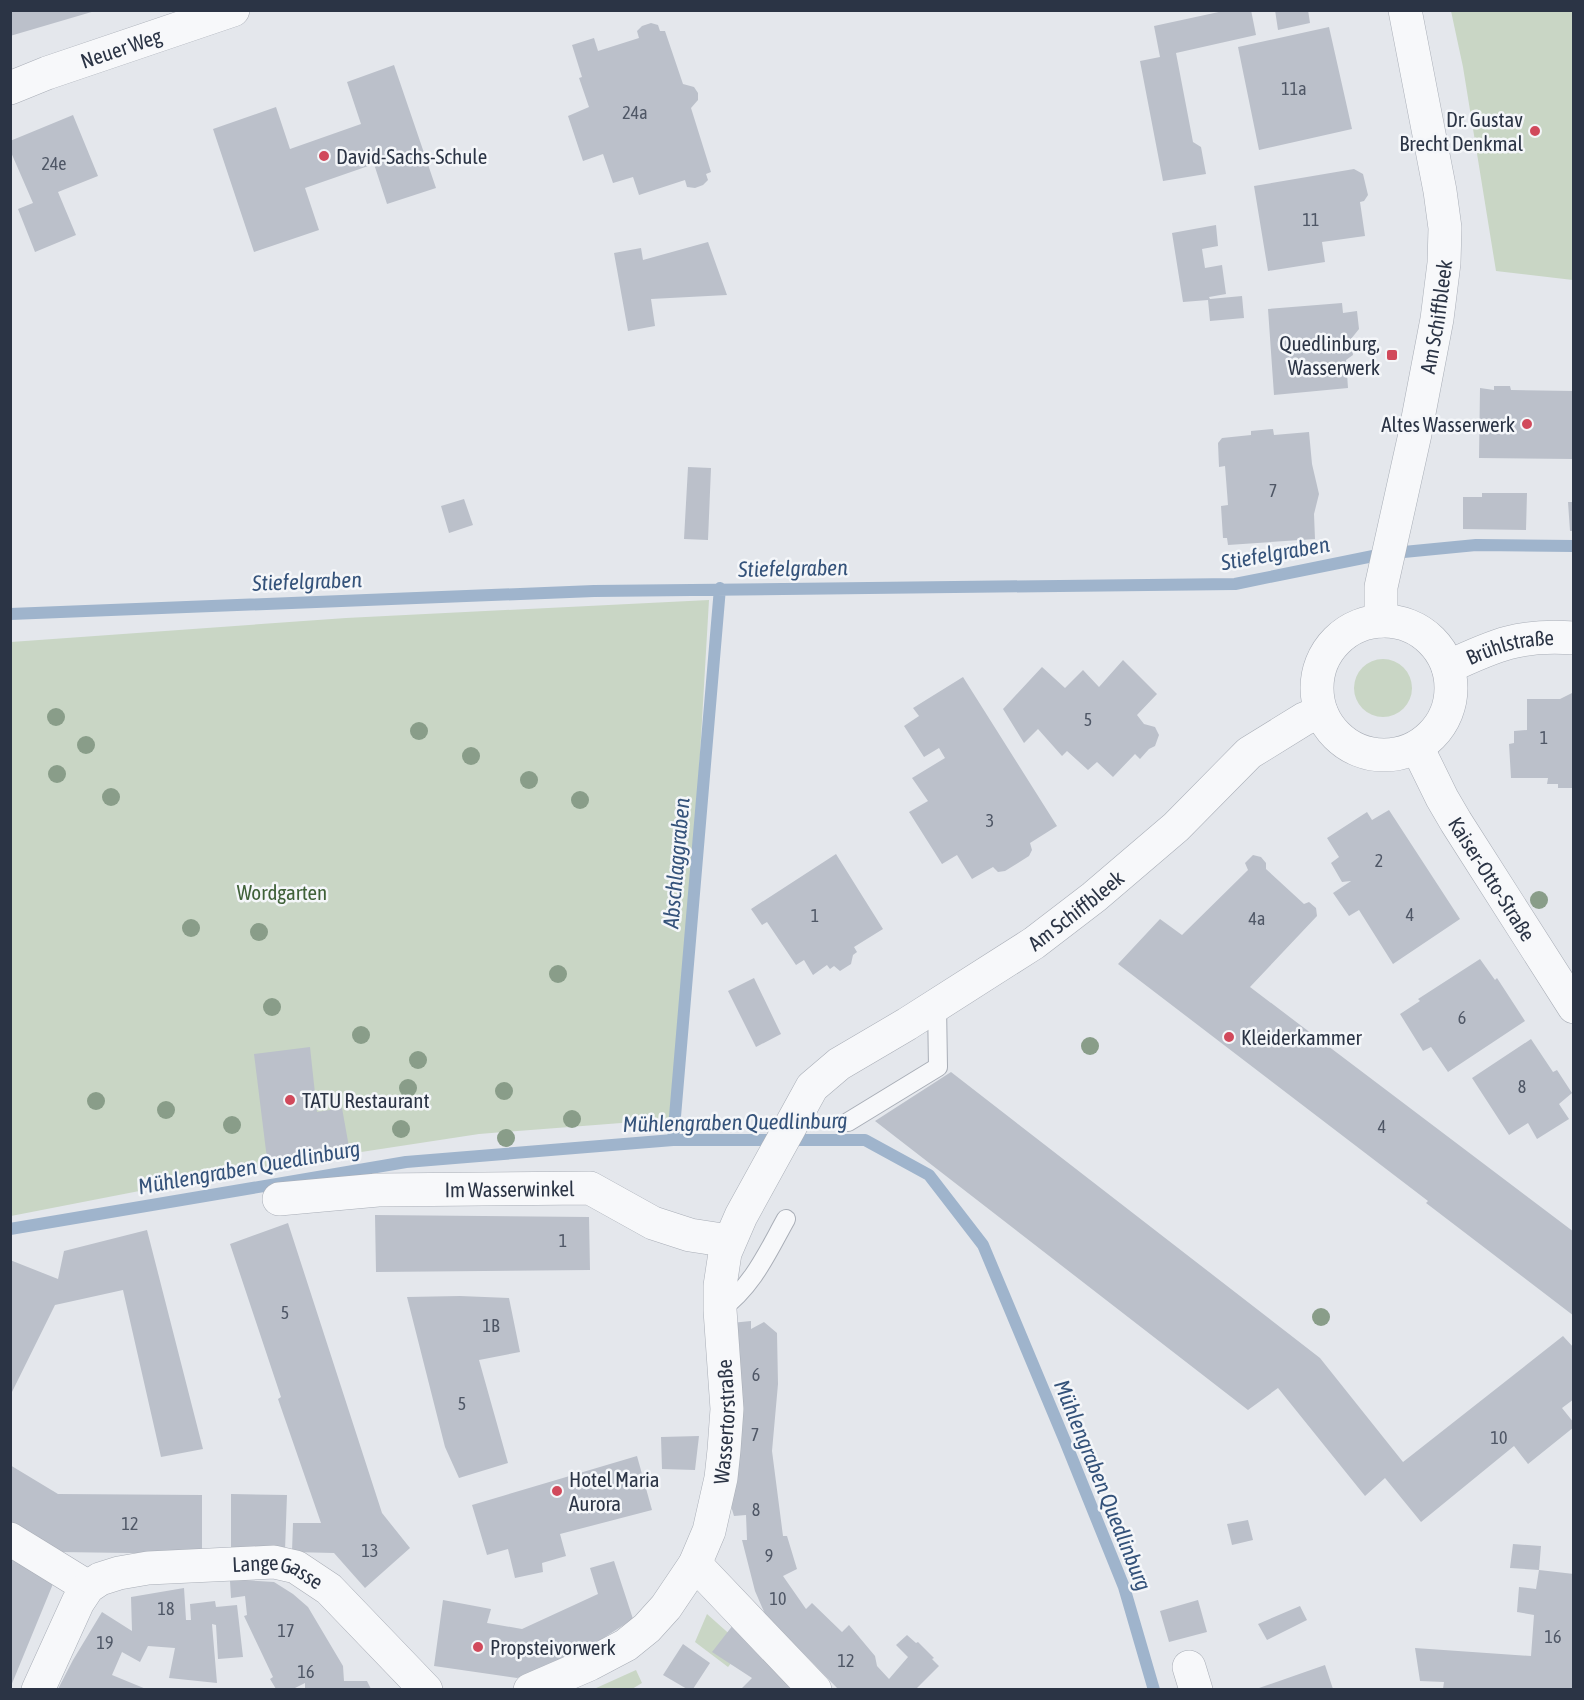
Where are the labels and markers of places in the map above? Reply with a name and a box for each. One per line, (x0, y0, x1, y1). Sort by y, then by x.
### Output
place label: Dr. Gustav Brecht Denkmal (1399, 107, 1523, 155)
marker: Dr. Gustav Brecht Denkmal (1528, 124, 1542, 138)
place label: David-Sachs-Schule (336, 144, 487, 168)
marker: David-Sachs-Schule (317, 149, 331, 163)
place label: Quedlinburg, Wasserwerk (1279, 331, 1380, 379)
marker: Quedlinburg, Wasserwerk (1385, 348, 1399, 362)
place label: Altes Wasserwerk (1381, 412, 1515, 436)
marker: Altes Wasserwerk (1520, 417, 1534, 431)
place label: Kleiderkammer (1241, 1025, 1362, 1049)
marker: Kleiderkammer (1222, 1030, 1236, 1044)
place label: TATU Restaurant (302, 1088, 430, 1112)
marker: TATU Restaurant (283, 1093, 297, 1107)
place label: Hotel Maria Aurora (569, 1467, 660, 1515)
marker: Hotel Maria Aurora (550, 1484, 564, 1498)
place label: Propsteivorwerk (490, 1635, 616, 1659)
marker: Propsteivorwerk (471, 1640, 485, 1654)

